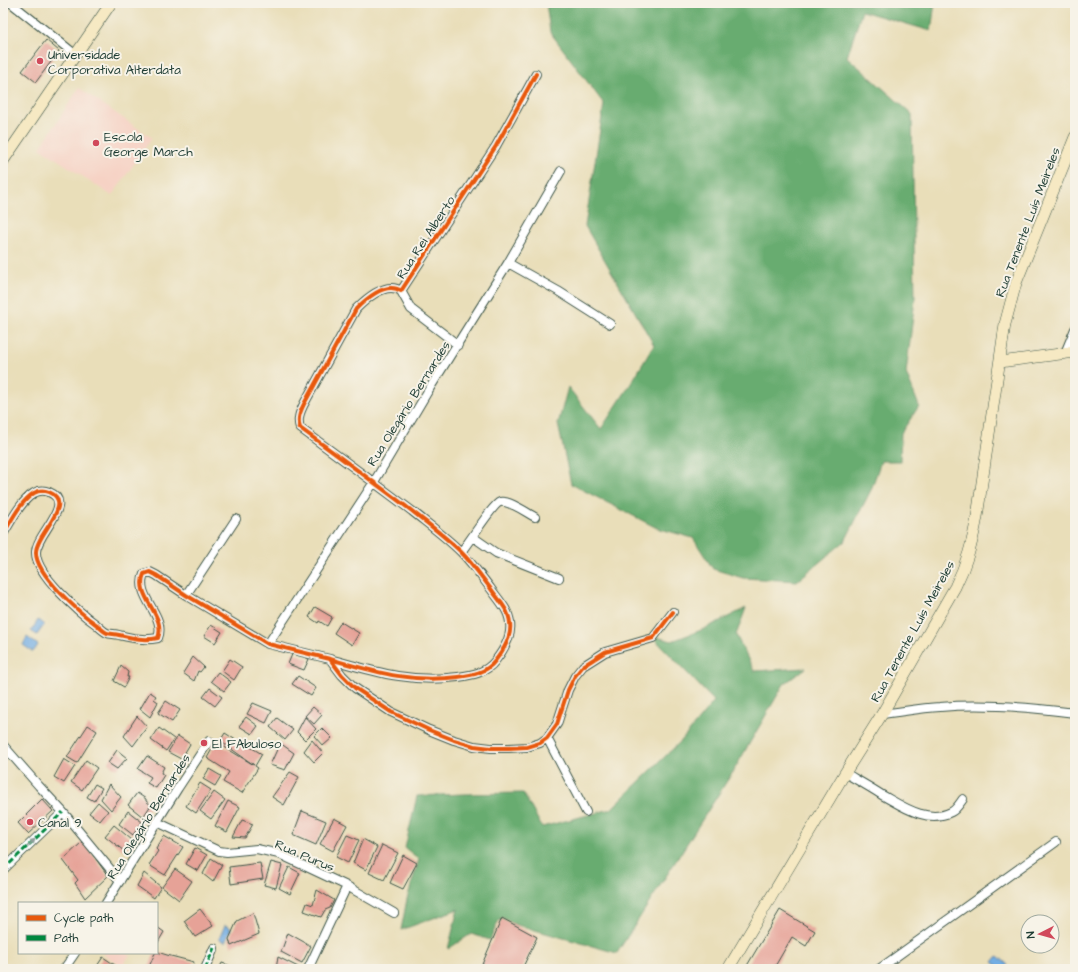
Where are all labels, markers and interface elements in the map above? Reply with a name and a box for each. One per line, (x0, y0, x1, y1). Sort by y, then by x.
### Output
place label: Universidade Corporativa Alterdata (48, 46, 181, 79)
marker: Universidade Corporativa Alterdata (35, 56, 45, 66)
place label: Escola George March (104, 128, 193, 162)
marker: Escola George March (91, 138, 101, 148)
street label: Rua Tenente Luís Meireles (991, 144, 1065, 300)
street label: Rua Rei Alberto (392, 192, 460, 283)
street label: Rua Olegário Bernardes (363, 337, 456, 470)
street label: Rua Tenente Luís Meireles (866, 557, 960, 705)
place label: El FAbuloso (212, 735, 282, 753)
marker: El FAbuloso (199, 738, 209, 748)
street label: Rua Olegário Bernardes (103, 750, 196, 883)
place label: Canal 9 (38, 814, 82, 832)
marker: Canal 9 (25, 817, 35, 827)
street label: Rua Purus (272, 835, 337, 877)
one-way arrow (26, 838, 36, 848)
legend (18, 902, 158, 954)
text: Cycle path (54, 910, 113, 928)
north arrow (1020, 914, 1060, 954)
text: Path (54, 930, 79, 947)
text: N (1023, 931, 1038, 939)

